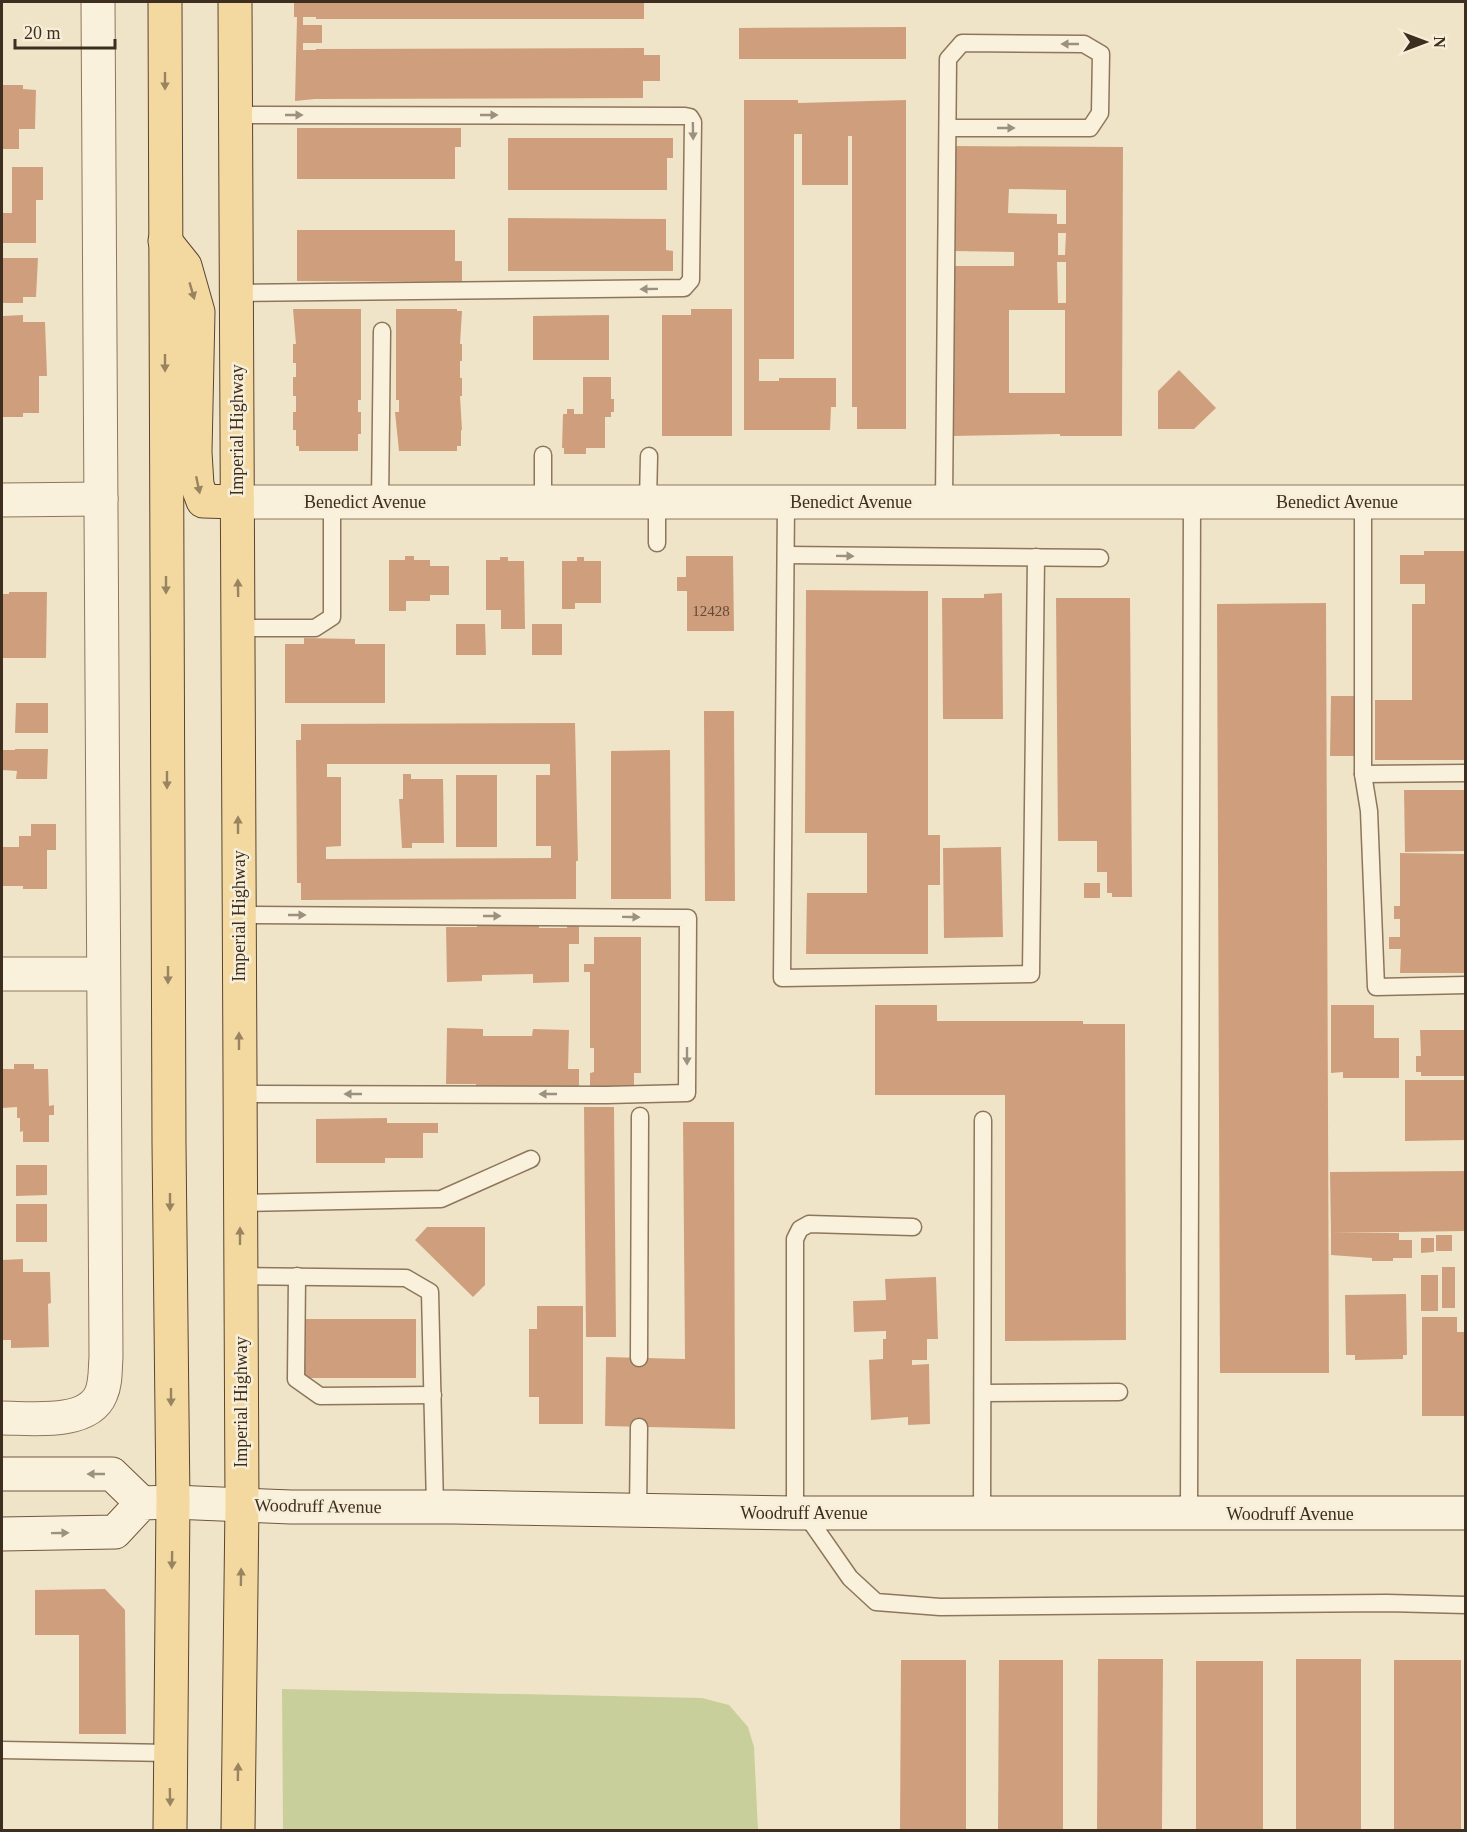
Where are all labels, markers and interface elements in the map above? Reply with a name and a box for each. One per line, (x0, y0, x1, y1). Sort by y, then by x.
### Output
scale bar (15, 12, 116, 50)
north arrow (1395, 12, 1455, 72)
text: 20 m (24, 23, 61, 43)
text: N (1431, 36, 1448, 48)
one-way arrow (1060, 39, 1079, 49)
one-way arrow (160, 71, 170, 90)
one-way arrow (285, 110, 304, 120)
one-way arrow (480, 110, 499, 120)
one-way arrow (688, 122, 698, 141)
one-way arrow (997, 123, 1016, 133)
one-way arrow (188, 282, 198, 300)
one-way arrow (639, 284, 658, 293)
one-way arrow (160, 353, 170, 372)
street label: Imperial Highway (227, 364, 247, 496)
one-way arrow (194, 476, 203, 495)
street label: Benedict Avenue (304, 492, 426, 512)
street label: Benedict Avenue (790, 492, 912, 512)
street label: Benedict Avenue (1276, 492, 1398, 512)
one-way arrow (835, 551, 854, 561)
one-way arrow (161, 575, 171, 594)
one-way arrow (233, 578, 243, 597)
house number: 12428 (692, 603, 730, 619)
one-way arrow (162, 770, 172, 789)
one-way arrow (233, 815, 243, 834)
street label: Imperial Highway (229, 850, 249, 982)
one-way arrow (288, 911, 307, 920)
one-way arrow (483, 911, 502, 921)
one-way arrow (622, 912, 641, 922)
one-way arrow (164, 965, 173, 984)
one-way arrow (234, 1031, 244, 1050)
one-way arrow (682, 1046, 692, 1065)
one-way arrow (344, 1089, 363, 1099)
one-way arrow (539, 1089, 558, 1099)
one-way arrow (165, 1193, 175, 1212)
one-way arrow (235, 1226, 245, 1245)
street label: Imperial Highway (231, 1336, 251, 1468)
one-way arrow (167, 1388, 176, 1407)
one-way arrow (86, 1469, 105, 1479)
street label: Woodruff Avenue (254, 1495, 382, 1517)
street label: Woodruff Avenue (740, 1503, 868, 1523)
street label: Woodruff Avenue (1226, 1504, 1354, 1524)
one-way arrow (50, 1528, 69, 1538)
one-way arrow (167, 1551, 177, 1570)
one-way arrow (236, 1568, 246, 1587)
one-way arrow (233, 1763, 243, 1782)
one-way arrow (165, 1788, 175, 1807)

